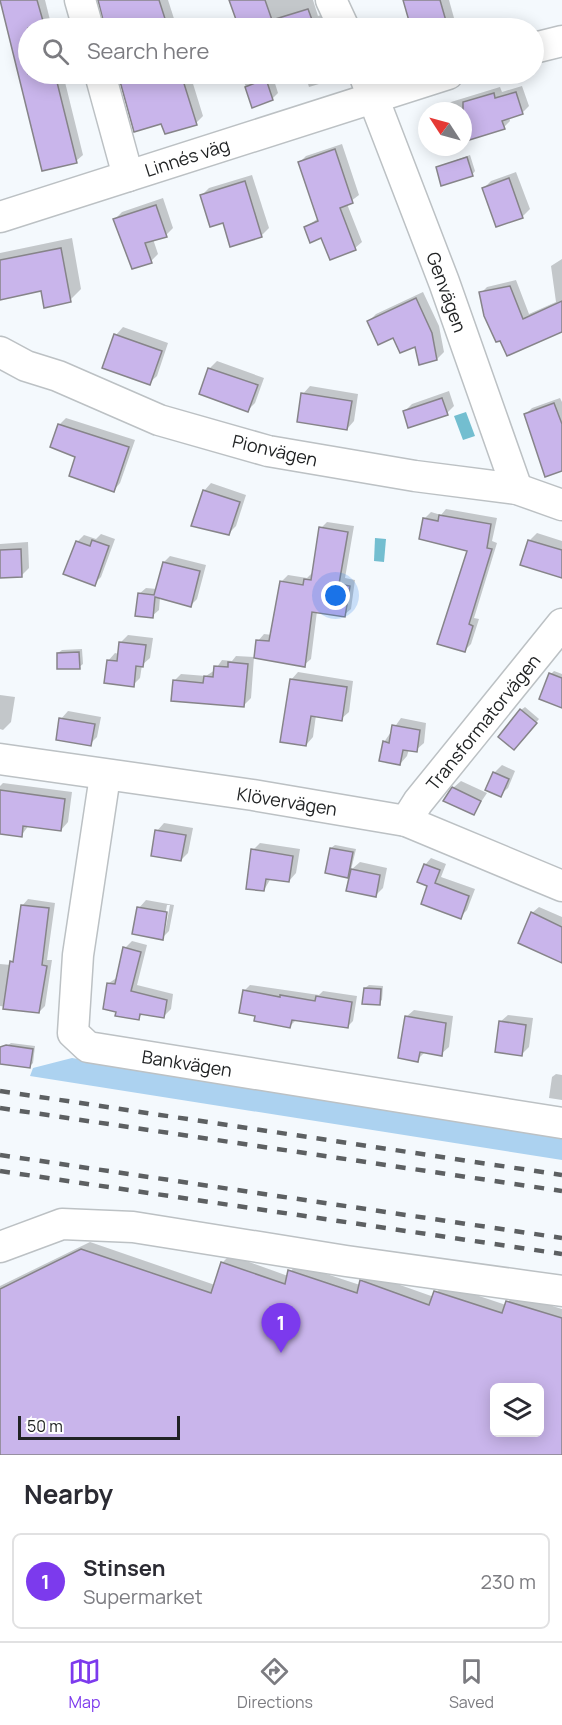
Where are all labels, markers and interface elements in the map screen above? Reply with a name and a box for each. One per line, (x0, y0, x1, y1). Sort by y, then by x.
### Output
search box (18, 18, 544, 84)
icon: search (39, 35, 72, 68)
text: Search here (87, 36, 209, 66)
north arrow (418, 102, 472, 156)
street label: Linnés väg (142, 132, 232, 182)
street label: Genvägen (421, 249, 473, 335)
street label: Pionvägen (230, 429, 320, 471)
your location (321, 581, 350, 610)
street label: Transformatorvägen (421, 649, 545, 795)
street label: Klövervägen (235, 781, 339, 821)
street label: Bankvägen (140, 1044, 234, 1082)
pin: 1 (262, 1304, 300, 1353)
map controls (490, 1383, 544, 1437)
button: layers (490, 1383, 544, 1437)
scale bar (18, 1413, 180, 1440)
text: 50 m (27, 1415, 63, 1437)
text: Nearby (24, 1476, 113, 1512)
text: Stinsen (83, 1553, 166, 1583)
text: 1 (41, 1568, 50, 1595)
text: 230 m (480, 1568, 536, 1595)
text: Supermarket (83, 1583, 203, 1610)
tab: Map (68, 1655, 101, 1713)
tab: Directions (237, 1655, 313, 1713)
tab: Saved (449, 1655, 494, 1713)

